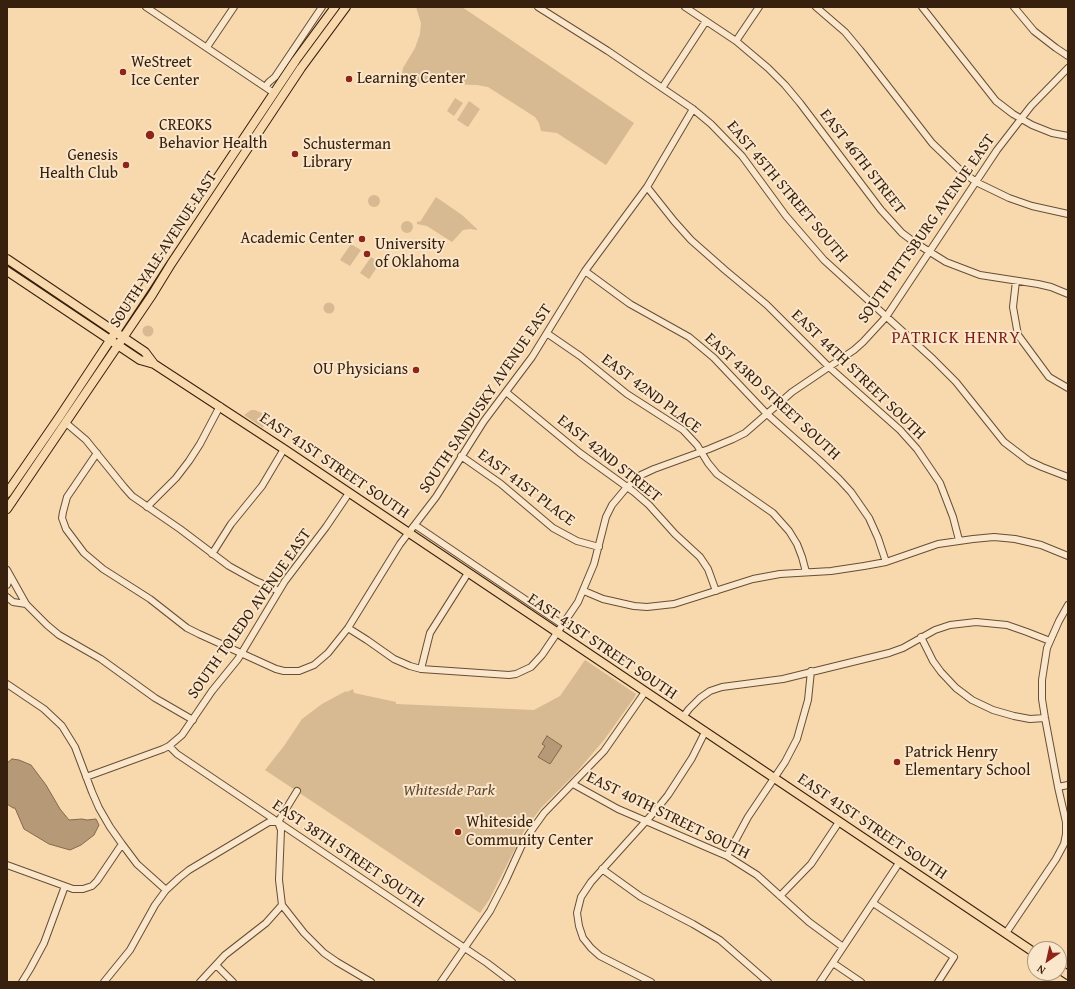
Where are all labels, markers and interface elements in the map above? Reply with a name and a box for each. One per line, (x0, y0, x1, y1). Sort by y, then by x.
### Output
place label: WeStreet Ice Center (131, 53, 199, 91)
marker: WeStreet Ice Center (118, 67, 128, 77)
place label: Learning Center (357, 69, 465, 89)
marker: Learning Center (344, 74, 354, 84)
street label: EAST 46TH STREET (815, 106, 909, 218)
place label: CREOKS Behavior Health (159, 116, 267, 154)
street label: EAST 45TH STREET SOUTH (722, 117, 852, 267)
marker: CREOKS Behavior Health (144, 129, 156, 141)
street label: SOUTH PITTSBURG AVENUE EAST (854, 131, 1000, 327)
place label: Schusterman Library (303, 135, 391, 173)
place label: Genesis Health Club (40, 146, 118, 184)
marker: Schusterman Library (290, 149, 300, 159)
marker: Genesis Health Club (121, 160, 131, 170)
street label: SOUTH YALE AVENUE EAST (106, 168, 222, 332)
place label: Academic Center (240, 229, 354, 249)
marker: Academic Center (357, 234, 367, 244)
place label: University of Oklahoma (375, 235, 460, 273)
marker: University of Oklahoma (362, 249, 372, 259)
street label: SOUTH SANDUSKY AVENUE EAST (415, 301, 557, 497)
street label: EAST 44TH STREET SOUTH (787, 306, 929, 444)
street label: EAST 43RD STREET SOUTH (700, 329, 844, 465)
district label: PATRICK HENRY (891, 329, 1021, 349)
street label: EAST 42ND PLACE (597, 350, 705, 438)
place label: OU Physicians (313, 360, 408, 380)
marker: OU Physicians (411, 365, 421, 375)
street label: EAST 41ST STREET SOUTH (256, 409, 412, 523)
street label: EAST 42ND STREET (553, 411, 665, 507)
street label: EAST 41ST PLACE (474, 445, 578, 531)
street label: SOUTH TOLEDO AVENUE EAST (184, 525, 316, 703)
street label: EAST 41ST STREET SOUTH (524, 590, 680, 704)
place label: Patrick Henry Elementary School (905, 743, 1030, 781)
marker: Patrick Henry Elementary School (892, 757, 902, 767)
street label: EAST 40TH STREET SOUTH (583, 768, 753, 864)
street label: EAST 41ST STREET SOUTH (794, 770, 950, 884)
park label: Whiteside Park (403, 781, 495, 801)
street label: EAST 38TH STREET SOUTH (268, 796, 428, 912)
place label: Whiteside Community Center (466, 813, 593, 851)
marker: Whiteside Community Center (453, 827, 463, 837)
north arrow (1027, 941, 1067, 981)
text: N (1033, 961, 1048, 979)

